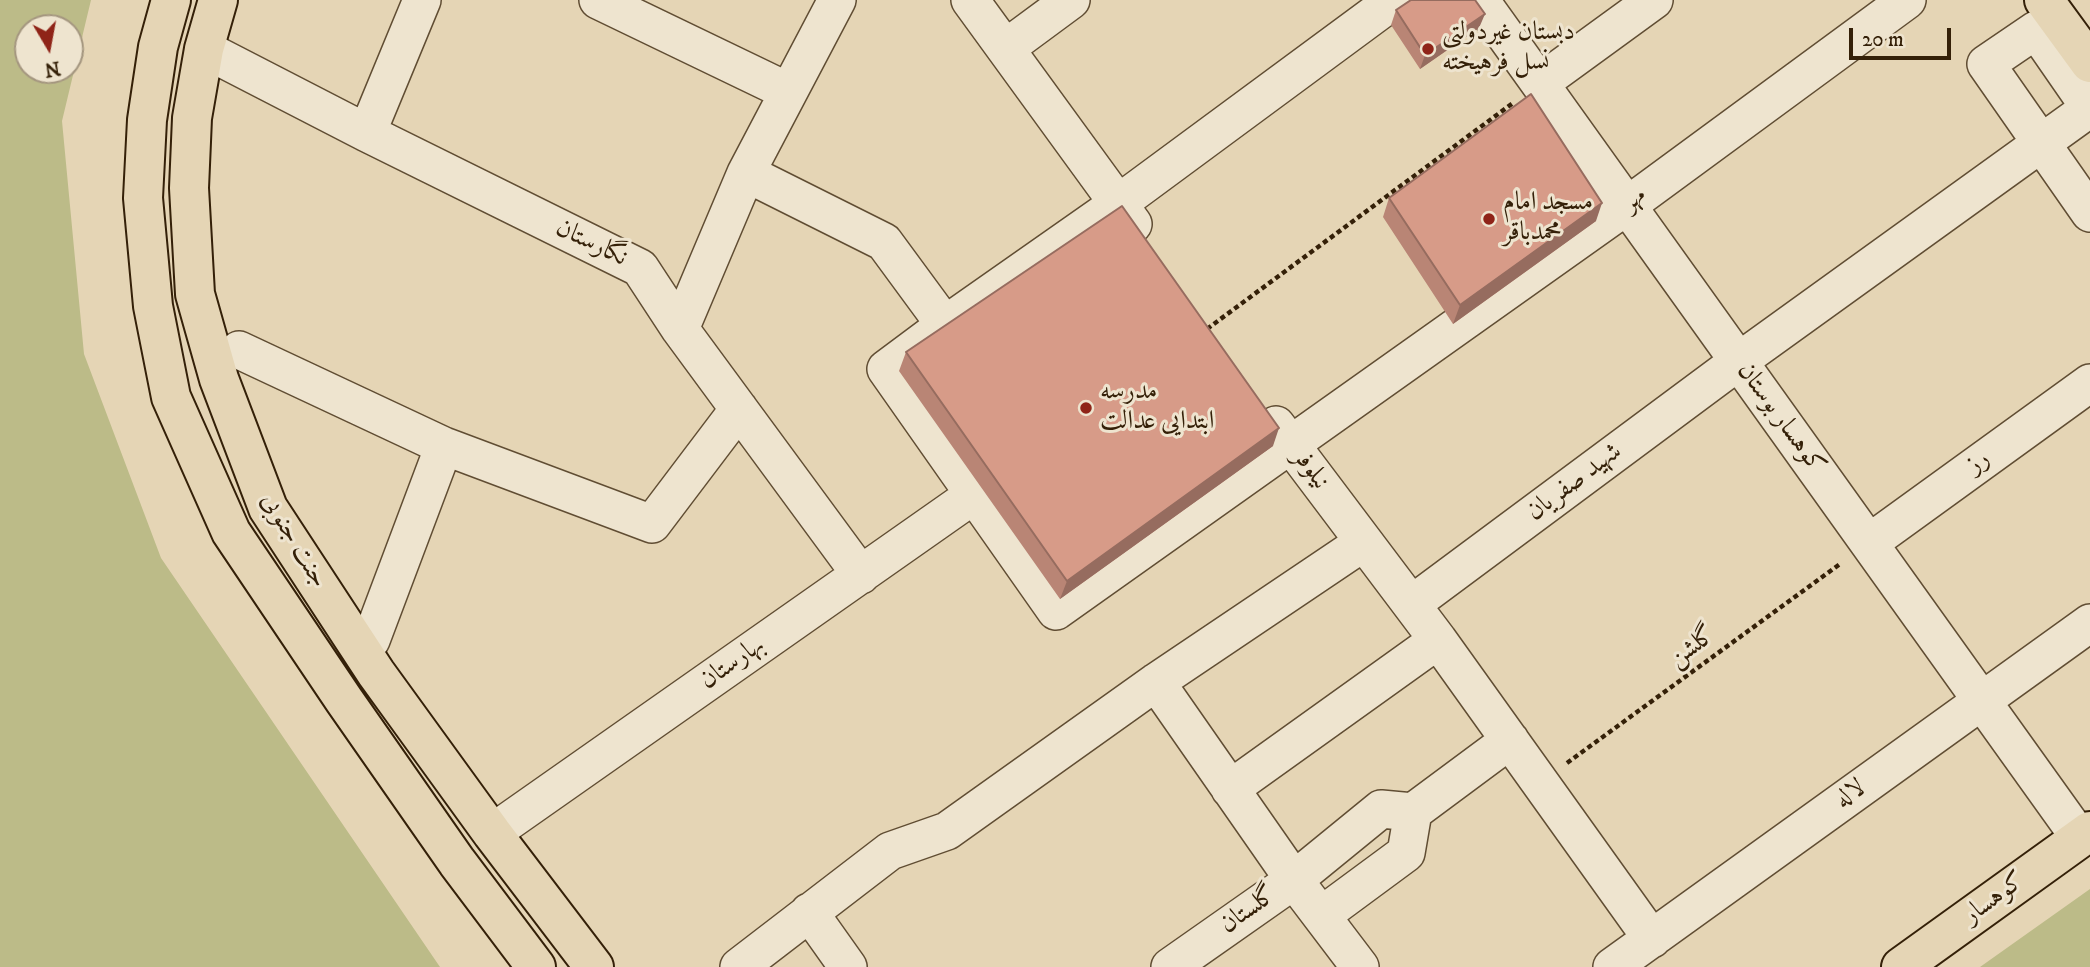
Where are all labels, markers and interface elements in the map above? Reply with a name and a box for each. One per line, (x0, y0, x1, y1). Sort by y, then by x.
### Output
north arrow (14, 14, 84, 84)
scale bar (1852, 14, 1954, 58)
place label: دبستان غیردولتی نسل فرهیخته (1442, 18, 1575, 80)
text: 20 m (1862, 27, 1904, 53)
marker: دبستان غیردولتی نسل فرهیخته (1420, 41, 1436, 57)
text: N (43, 56, 62, 81)
street label: مهر (1617, 181, 1653, 219)
place label: مسجد امام محمدباقر (1503, 188, 1593, 249)
marker: مسجد امام محمدباقر (1481, 211, 1497, 227)
street label: نگارستان (550, 213, 632, 275)
street label: کوهسار بوستان (1729, 357, 1831, 481)
place label: مدرسه ابتدایی عدالت (1100, 377, 1215, 438)
marker: مدرسه ابتدایی عدالت (1078, 400, 1094, 416)
street label: شهید صفریان (1521, 437, 1629, 529)
street label: نیلوفر (1285, 443, 1335, 497)
street label: رز (1961, 444, 1997, 482)
street label: جنت جنوبی (252, 488, 334, 594)
street label: گلشن (1663, 620, 1723, 676)
street label: بهارستان (695, 631, 771, 697)
street label: لاله (1829, 773, 1873, 817)
street label: کوهسار (1958, 866, 2032, 932)
street label: گلستان (1215, 880, 1283, 942)

